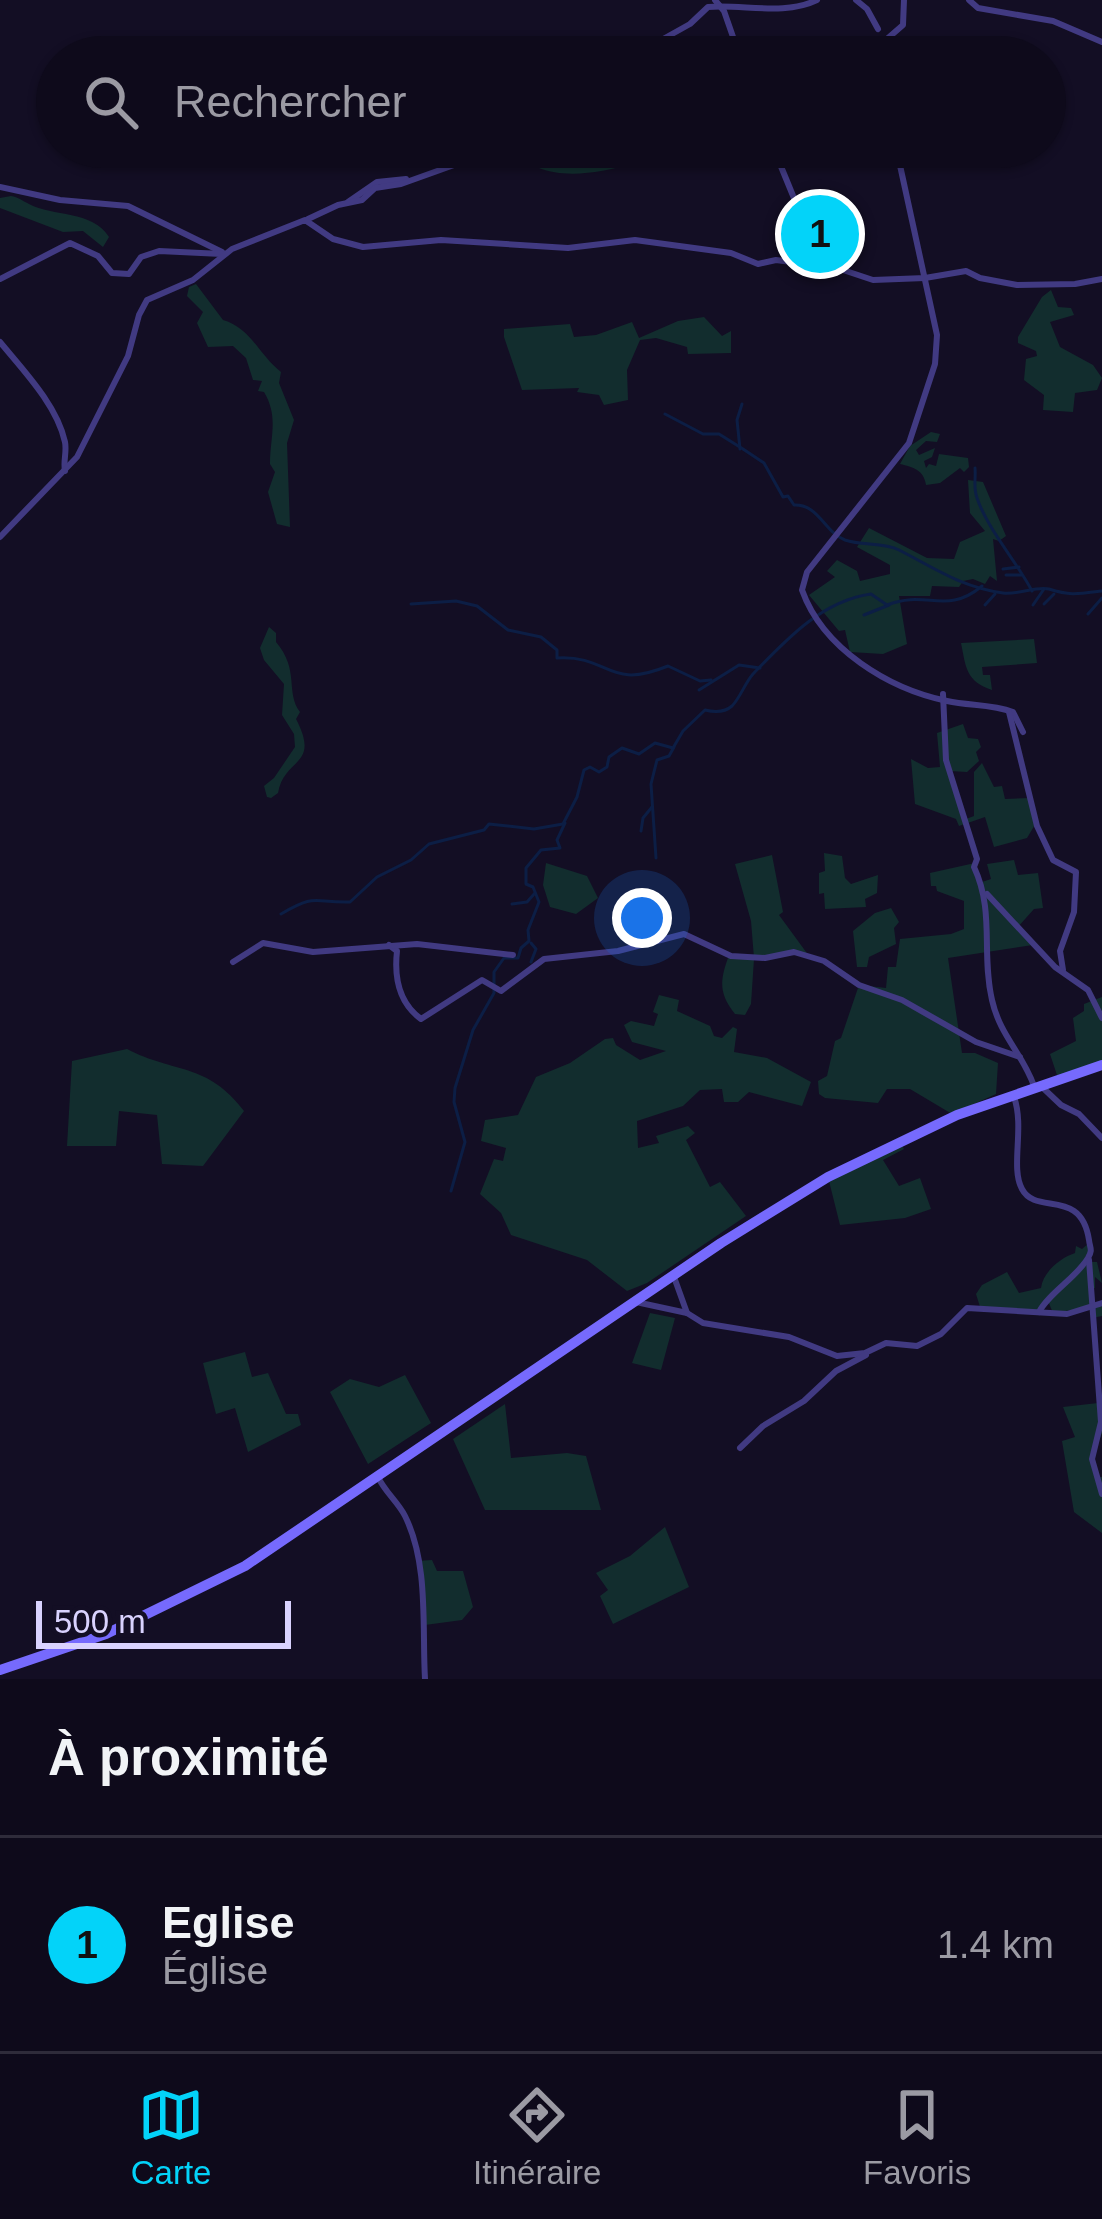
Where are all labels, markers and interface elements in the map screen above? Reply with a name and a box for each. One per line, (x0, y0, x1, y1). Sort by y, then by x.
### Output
search box (36, 36, 1066, 168)
icon: search (78, 69, 144, 135)
text: Rechercher (174, 76, 407, 127)
pin: 1 (781, 189, 859, 279)
your location (612, 888, 672, 948)
scale bar (36, 1595, 291, 1648)
text: 500 m (54, 1603, 146, 1640)
text: À proximité (48, 1729, 329, 1786)
text: Eglise (162, 1897, 295, 1948)
text: 1 (76, 1923, 98, 1966)
text: 1.4 km (937, 1923, 1054, 1966)
text: Église (162, 1949, 268, 1992)
tab: Carte (131, 2082, 211, 2192)
tab: Itinéraire (473, 2082, 601, 2192)
tab: Favoris (863, 2082, 971, 2192)

